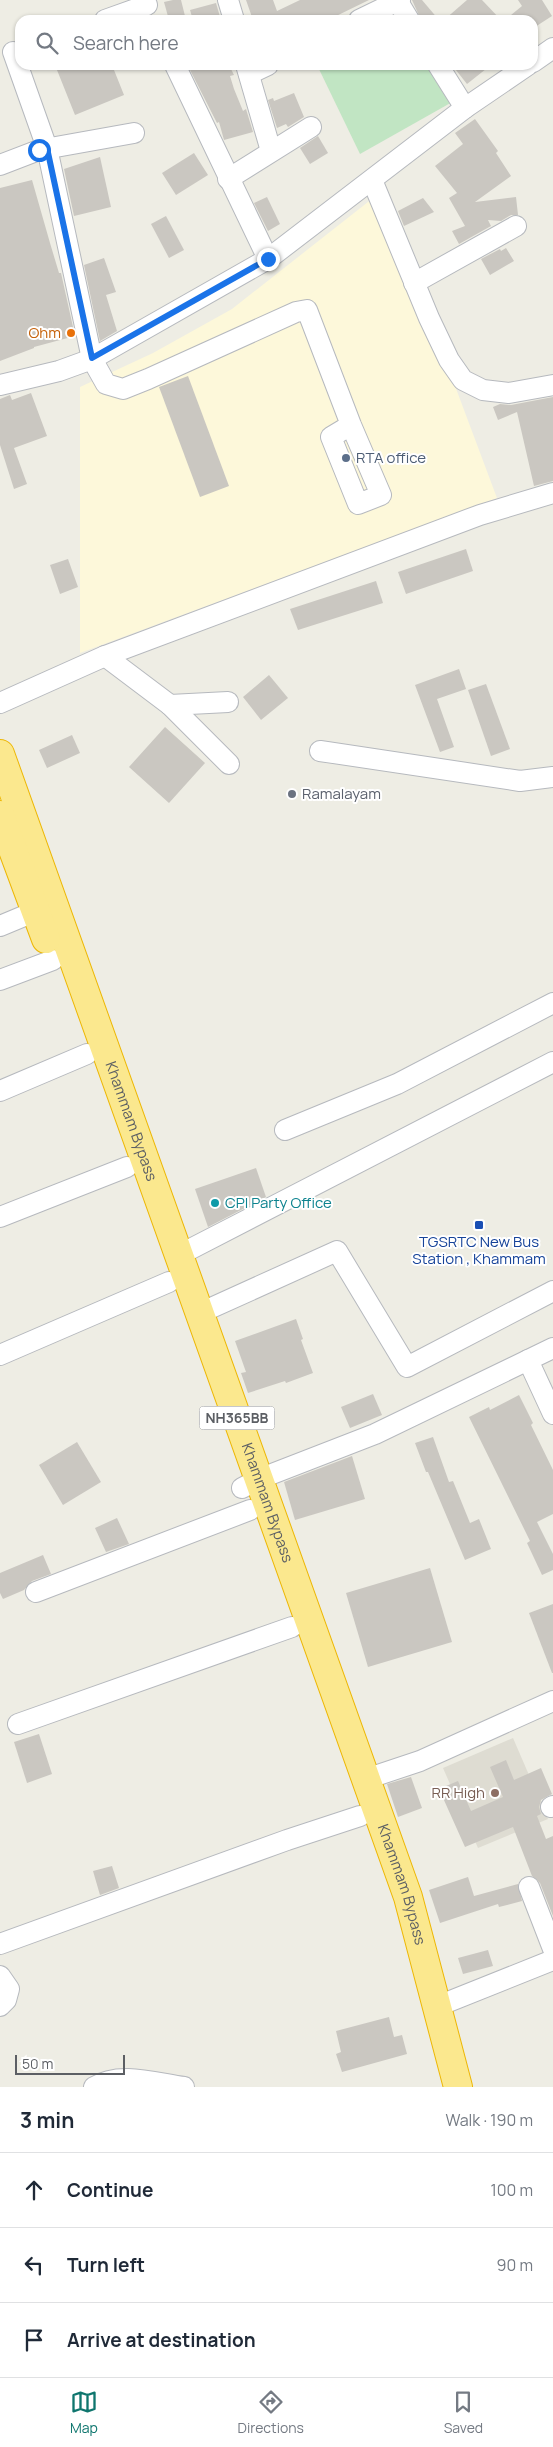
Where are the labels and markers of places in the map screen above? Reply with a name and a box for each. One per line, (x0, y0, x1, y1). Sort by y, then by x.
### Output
place label: Ohm (29, 322, 61, 343)
marker: Ohm (65, 327, 77, 339)
place label: RTA office (356, 447, 426, 468)
marker: RTA office (340, 452, 352, 464)
place label: Ramalayam (302, 783, 381, 804)
marker: Ramalayam (286, 788, 298, 800)
place label: CPI Party Office (225, 1192, 332, 1213)
marker: CPI Party Office (209, 1197, 221, 1209)
marker: TGSRTC New Bus Station , Khammam (473, 1219, 485, 1231)
place label: TGSRTC New Bus Station , Khammam (412, 1231, 546, 1269)
place label: RR High (432, 1782, 485, 1803)
marker: RR High (489, 1787, 501, 1799)

